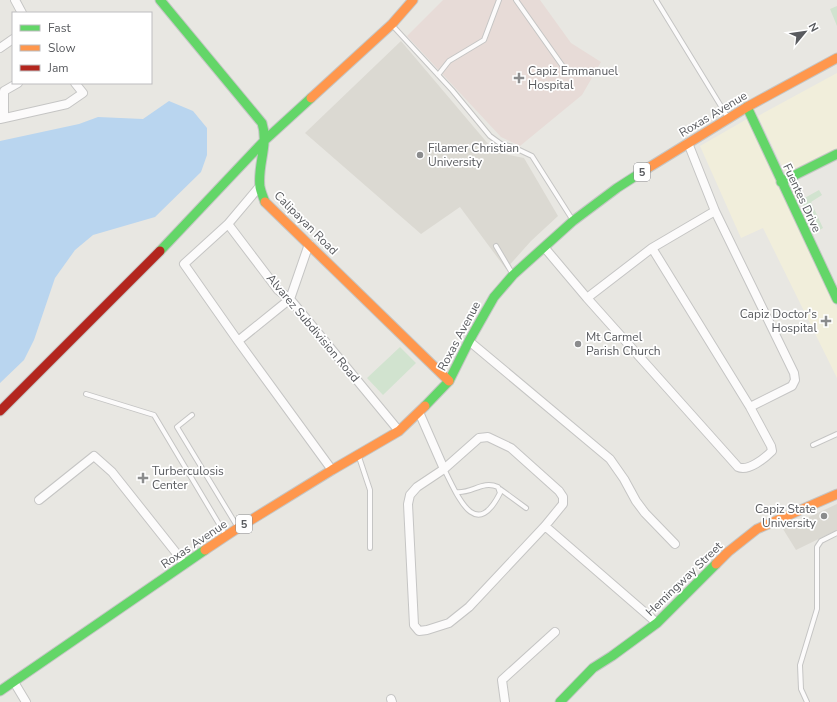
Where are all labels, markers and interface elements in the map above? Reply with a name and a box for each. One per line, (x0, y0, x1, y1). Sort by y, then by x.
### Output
legend (12, 12, 152, 84)
north arrow (785, 12, 825, 52)
text: Fast (48, 20, 71, 36)
text: N (805, 20, 822, 35)
text: Slow (48, 40, 76, 56)
text: Jam (47, 60, 69, 76)
place label: Capiz Emmanuel Hospital (528, 63, 618, 93)
marker: Capiz Emmanuel Hospital (513, 72, 525, 84)
street label: Roxas Avenue (676, 87, 750, 141)
place label: Filamer Christian University (428, 140, 519, 170)
marker: Filamer Christian University (415, 150, 425, 160)
street label: Fuentes Drive (779, 161, 825, 235)
road number: 5 (634, 163, 650, 181)
street label: Calipayan Road (271, 188, 341, 258)
street label: Alvarez Subdivision Road (263, 270, 363, 386)
street label: Roxas Avenue (434, 298, 484, 374)
place label: Capiz Doctor's Hospital (740, 306, 817, 336)
marker: Capiz Doctor's Hospital (820, 315, 832, 327)
place label: Mt Carmel Parish Church (586, 329, 661, 359)
marker: Mt Carmel Parish Church (573, 339, 583, 349)
place label: Turberculosis Center (152, 463, 224, 493)
marker: Turberculosis Center (137, 472, 149, 484)
place label: Capiz State University (755, 501, 817, 531)
marker: Capiz State University (819, 511, 829, 521)
road number: 5 (236, 515, 252, 533)
street label: Roxas Avenue (158, 516, 230, 572)
street label: Hemingway Street (642, 538, 726, 620)

